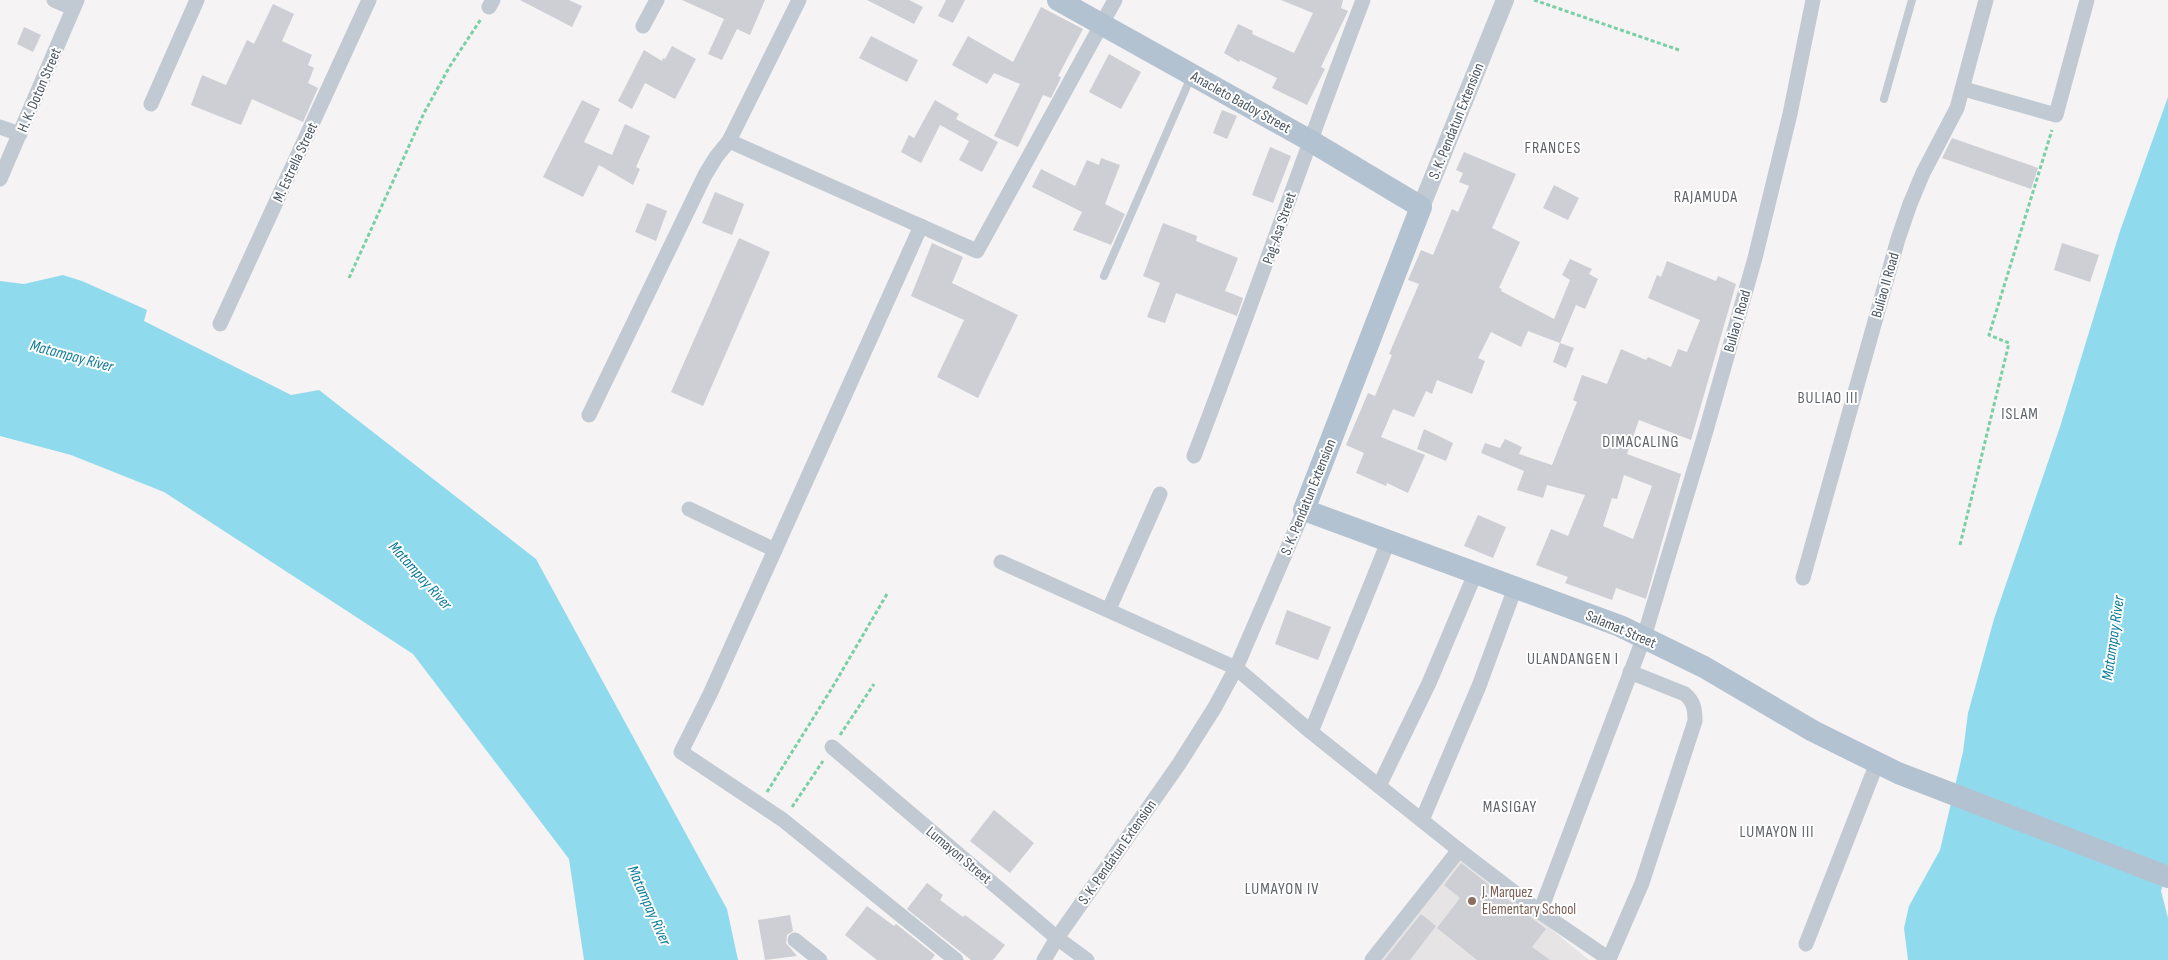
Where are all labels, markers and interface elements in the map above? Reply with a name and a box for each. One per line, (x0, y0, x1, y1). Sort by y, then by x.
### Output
street label: H. K. Doton Street (13, 45, 66, 135)
street label: S. K. Pendatun Extension (1424, 60, 1488, 182)
street label: Anacleto Badoy Street (1187, 67, 1294, 138)
street label: M. Estrella Street (269, 119, 322, 205)
district label: FRANCES (1525, 139, 1581, 158)
district label: RAJAMUDA (1674, 188, 1738, 207)
street label: Pag-Asa Street (1258, 189, 1301, 267)
street label: Buliao II Road (1867, 250, 1904, 320)
street label: Buliao I Road (1720, 288, 1755, 354)
water label: Matampay River (28, 336, 116, 377)
district label: BULIAO III (1797, 389, 1859, 408)
district label: ISLAM (2001, 405, 2039, 424)
district label: DIMACALING (1602, 433, 1680, 452)
street label: S. K. Pendatun Extension (1276, 436, 1340, 558)
water label: Matampay River (384, 538, 456, 614)
water label: Matampay River (2098, 594, 2129, 682)
street label: Salamat Street (1583, 606, 1659, 653)
district label: ULANDANGEN I (1527, 650, 1619, 669)
street label: S. K. Pendatun Extension (1074, 796, 1161, 908)
district label: MASIGAY (1483, 798, 1537, 817)
street label: Lumayon Street (922, 823, 996, 888)
district label: LUMAYON III (1740, 823, 1814, 842)
water label: Matampay River (623, 863, 675, 949)
district label: LUMAYON IV (1245, 880, 1319, 899)
place label: J. Marquez Elementary School (1481, 883, 1576, 919)
marker: J. Marquez Elementary School (1466, 895, 1478, 907)

